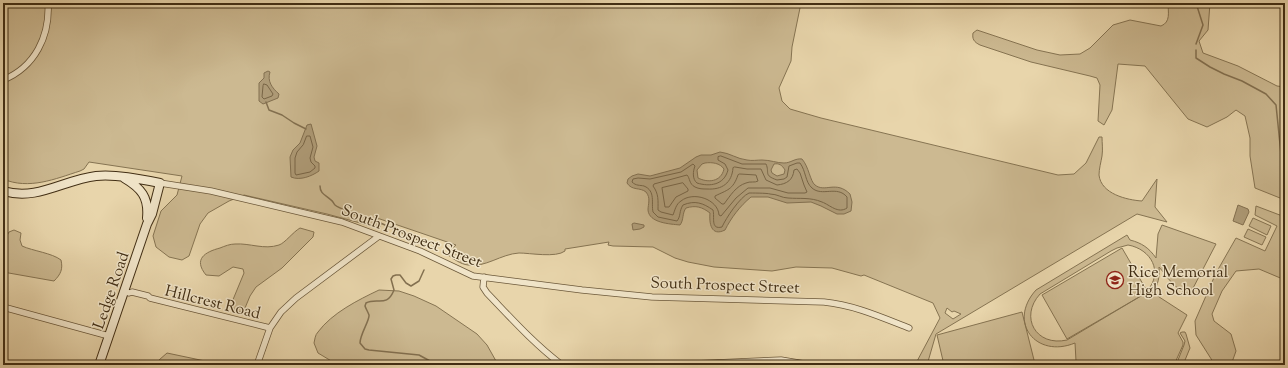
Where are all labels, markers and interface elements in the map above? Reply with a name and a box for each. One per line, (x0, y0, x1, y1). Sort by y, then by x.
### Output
street label: South Prospect Street (337, 200, 485, 275)
street label: Ledge Road (88, 249, 136, 333)
place label: Rice Memorial High School (1128, 262, 1229, 303)
school or university icon: Rice Memorial High School (1105, 270, 1125, 290)
street label: South Prospect Street (650, 272, 800, 301)
street label: Hillcrest Road (162, 280, 263, 326)

